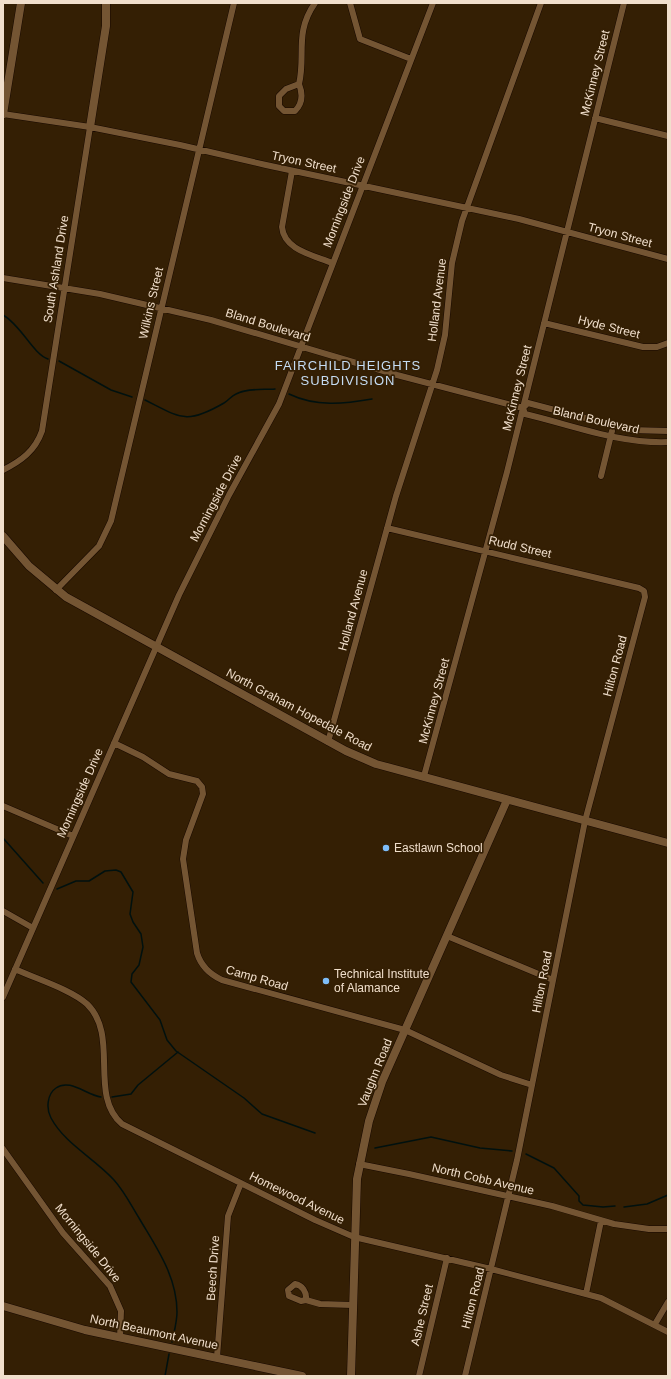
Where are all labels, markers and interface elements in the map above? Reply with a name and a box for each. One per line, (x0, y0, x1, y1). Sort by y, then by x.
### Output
street label: McKinney Street (578, 28, 613, 117)
street label: Tryon Street (270, 148, 338, 176)
street label: Morningside Drive (320, 154, 368, 250)
street label: South Ashland Drive (41, 214, 71, 324)
street label: Tryon Street (587, 220, 654, 250)
street label: Holland Avenue (425, 257, 449, 342)
street label: Wilkins Street (136, 265, 166, 340)
street label: Bland Boulevard (224, 305, 312, 345)
street label: Hyde Street (577, 313, 642, 342)
street label: McKinney Street (500, 343, 535, 432)
district label: FAIRCHILD HEIGHTS SUBDIVISION (275, 358, 421, 388)
street label: Bland Boulevard (552, 403, 640, 437)
street label: Morningside Drive (187, 452, 245, 544)
street label: Rudd Street (487, 533, 553, 561)
street label: Holland Avenue (335, 567, 371, 652)
street label: Hilton Road (600, 634, 630, 698)
street label: McKinney Street (416, 656, 452, 745)
street label: North Graham Hopedale Road (224, 666, 374, 754)
street label: Morningside Drive (54, 746, 106, 840)
place label: Eastlawn School (394, 841, 483, 855)
marker: Eastlawn School (381, 843, 391, 853)
street label: Hilton Road (529, 950, 555, 1014)
street label: Camp Road (224, 962, 290, 994)
place label: Technical Institute of Alamance (334, 967, 430, 995)
marker: Technical Institute of Alamance (321, 976, 331, 986)
street label: Vaughn Road (355, 1037, 395, 1109)
street label: North Cobb Avenue (430, 1160, 536, 1198)
street label: Homewood Avenue (247, 1169, 347, 1227)
street label: Morningside Drive (52, 1201, 124, 1285)
street label: Beech Drive (204, 1235, 222, 1301)
street label: Hilton Road (459, 1266, 487, 1330)
street label: Ashe Street (408, 1282, 436, 1347)
street label: North Beaumont Avenue (89, 1312, 220, 1352)

